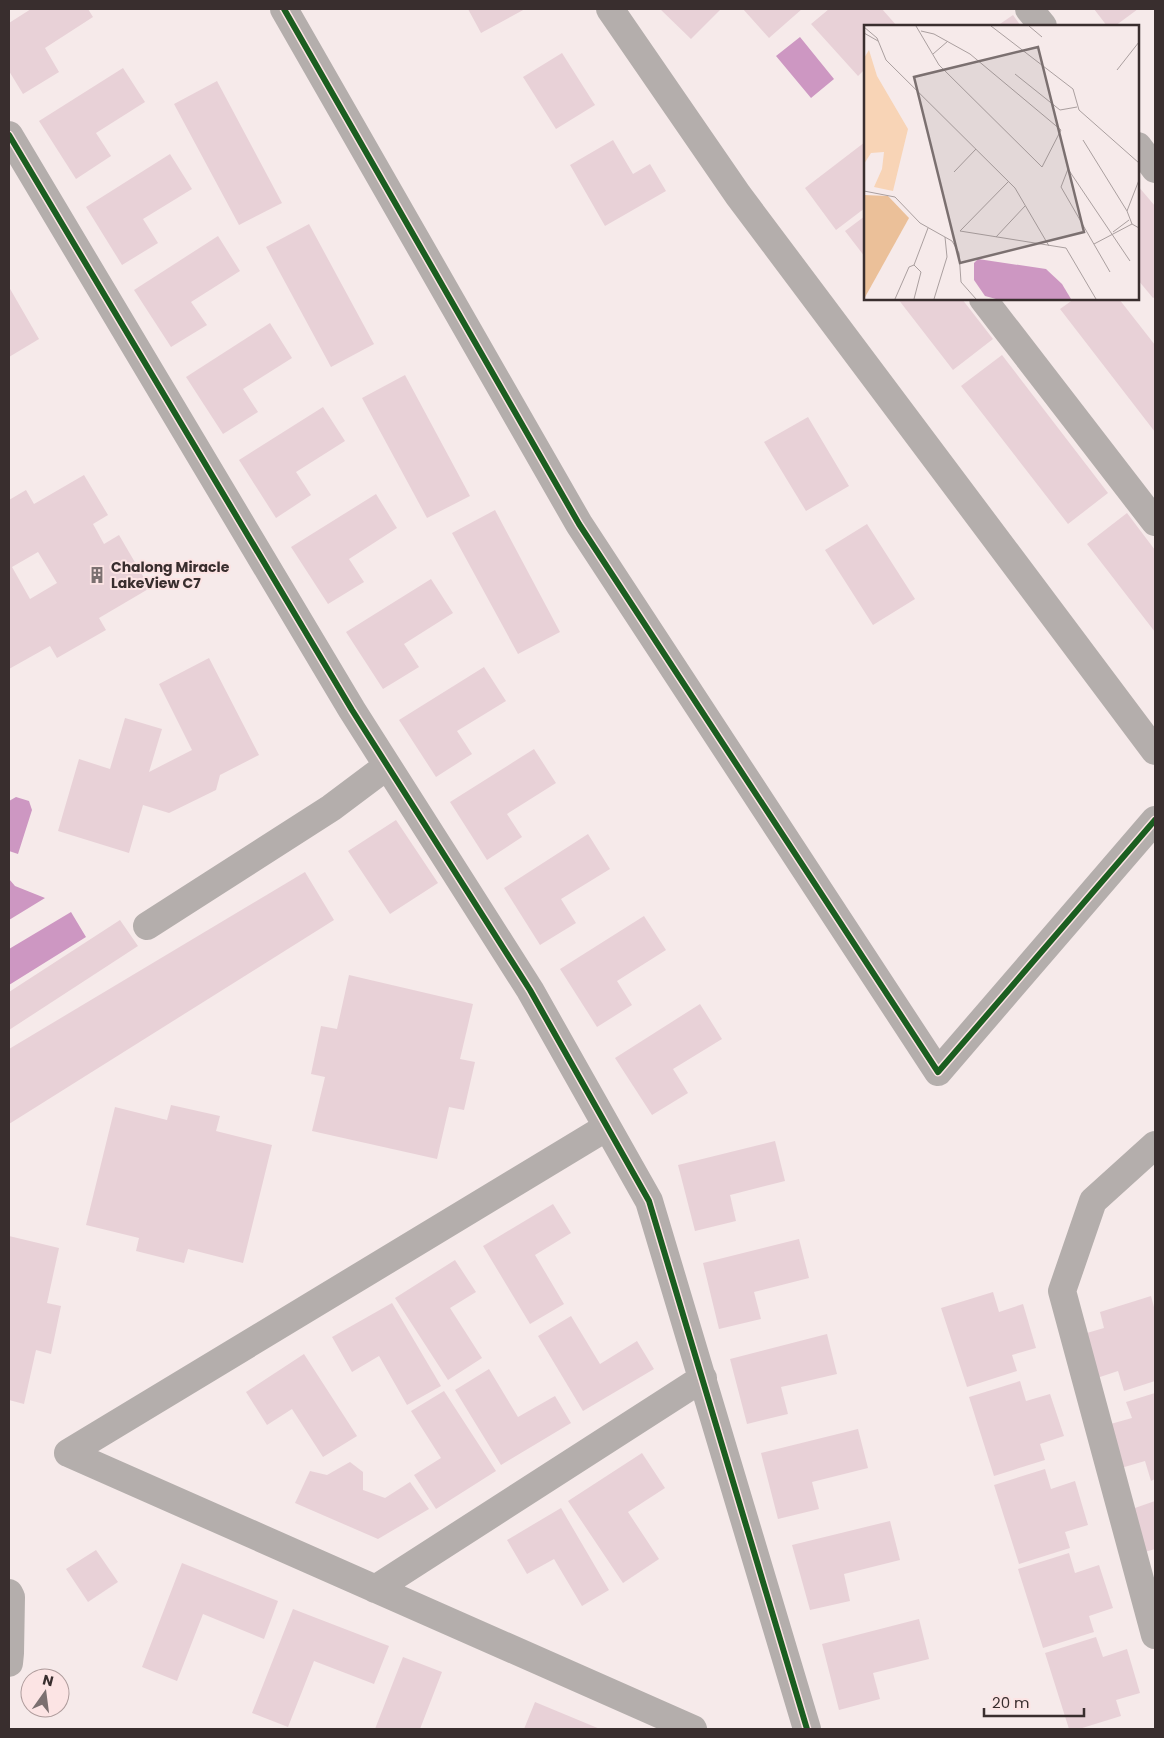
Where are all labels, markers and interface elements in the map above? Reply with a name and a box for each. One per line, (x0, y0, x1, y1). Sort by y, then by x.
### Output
inset map (864, 25, 1139, 300)
place label: Chalong Miracle LakeView C7 (111, 557, 230, 593)
building icon: Chalong Miracle LakeView C7 (87, 565, 107, 585)
north arrow (20, 1668, 70, 1718)
text: N (41, 1669, 56, 1691)
scale bar (984, 1686, 1084, 1718)
text: 20 m (992, 1692, 1030, 1713)

